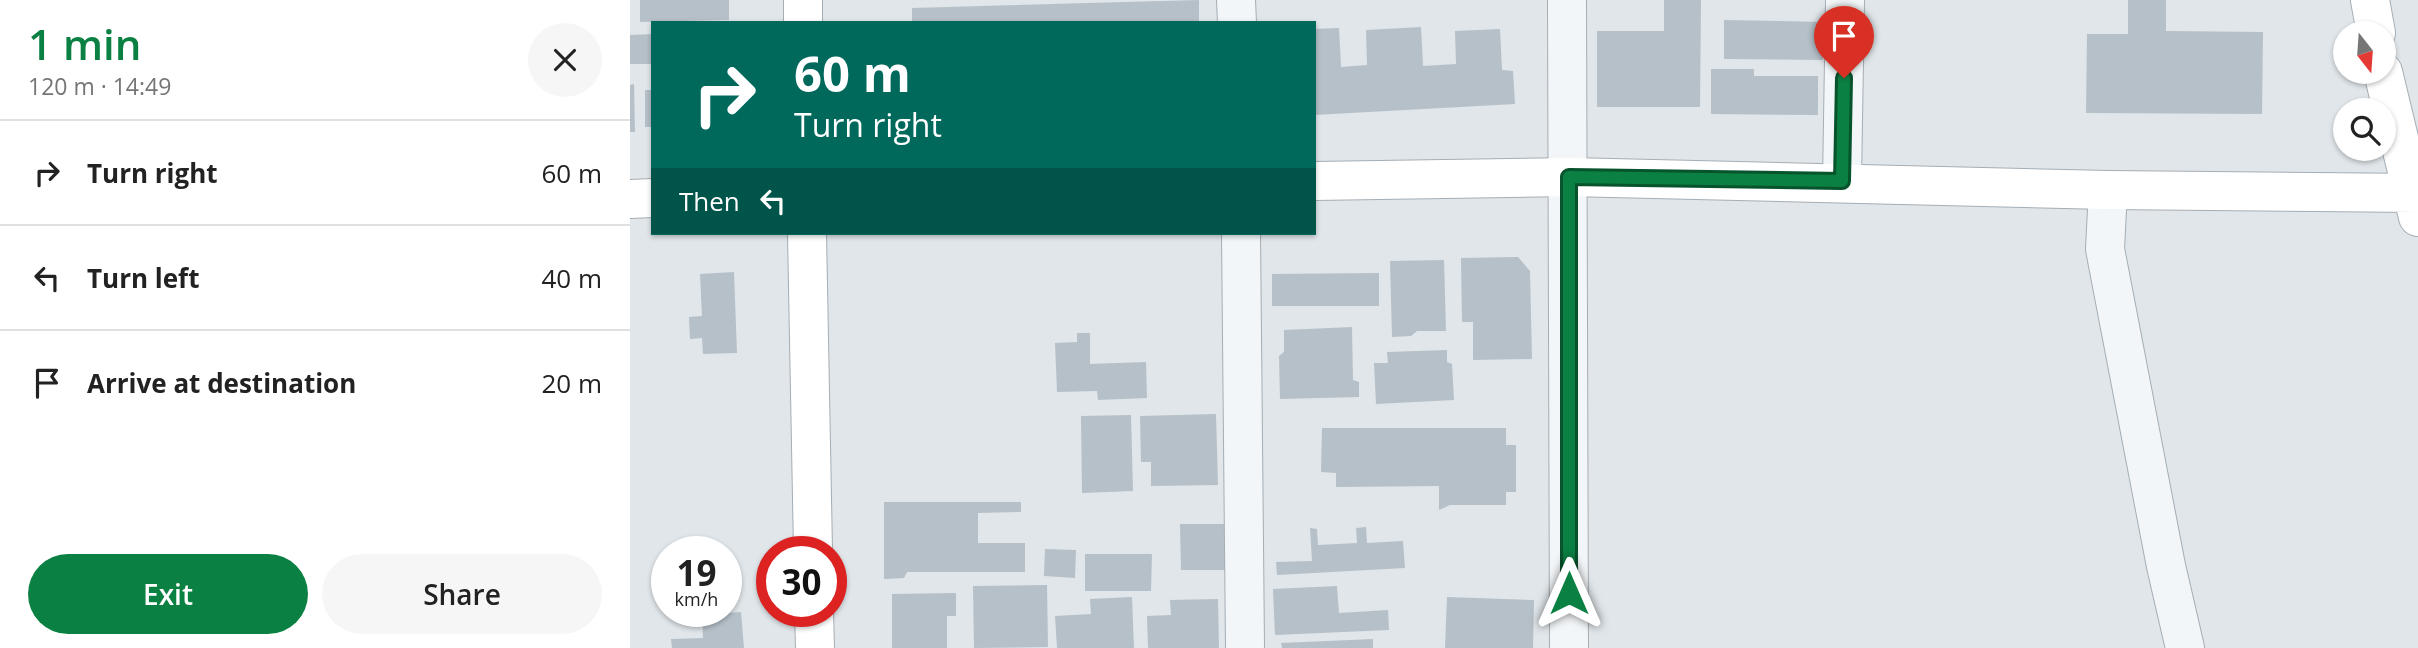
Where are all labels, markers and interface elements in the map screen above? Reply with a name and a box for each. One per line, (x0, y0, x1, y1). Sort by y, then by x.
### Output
pin (1814, 6, 1874, 78)
text: 1 min (28, 15, 141, 72)
icon: arrive (1825, 17, 1863, 55)
north arrow (2333, 21, 2396, 84)
map controls (2333, 21, 2396, 161)
button: close (528, 23, 602, 97)
text: 60 m (794, 40, 911, 106)
icon: right (679, 49, 770, 140)
text: 120 m · 14:49 (28, 70, 171, 102)
button: search (2333, 98, 2396, 161)
text: Turn right (794, 103, 942, 146)
icon: right (28, 154, 66, 192)
text: Turn right (87, 155, 218, 191)
text: 60 m (541, 155, 602, 191)
icon: left (754, 182, 792, 220)
text: Then (679, 183, 740, 219)
icon: left (28, 259, 66, 297)
text: Turn left (87, 260, 199, 296)
text: 40 m (541, 260, 602, 296)
icon: arrive (28, 364, 66, 402)
text: Arrive at destination (87, 365, 356, 401)
text: 20 m (541, 365, 602, 401)
speed limit sign: 30 (756, 536, 847, 627)
text: 19 (676, 549, 717, 596)
button: Exit (28, 554, 308, 634)
button: Share (322, 554, 602, 634)
position arrow (1532, 556, 1606, 630)
text: km/h (675, 587, 718, 611)

